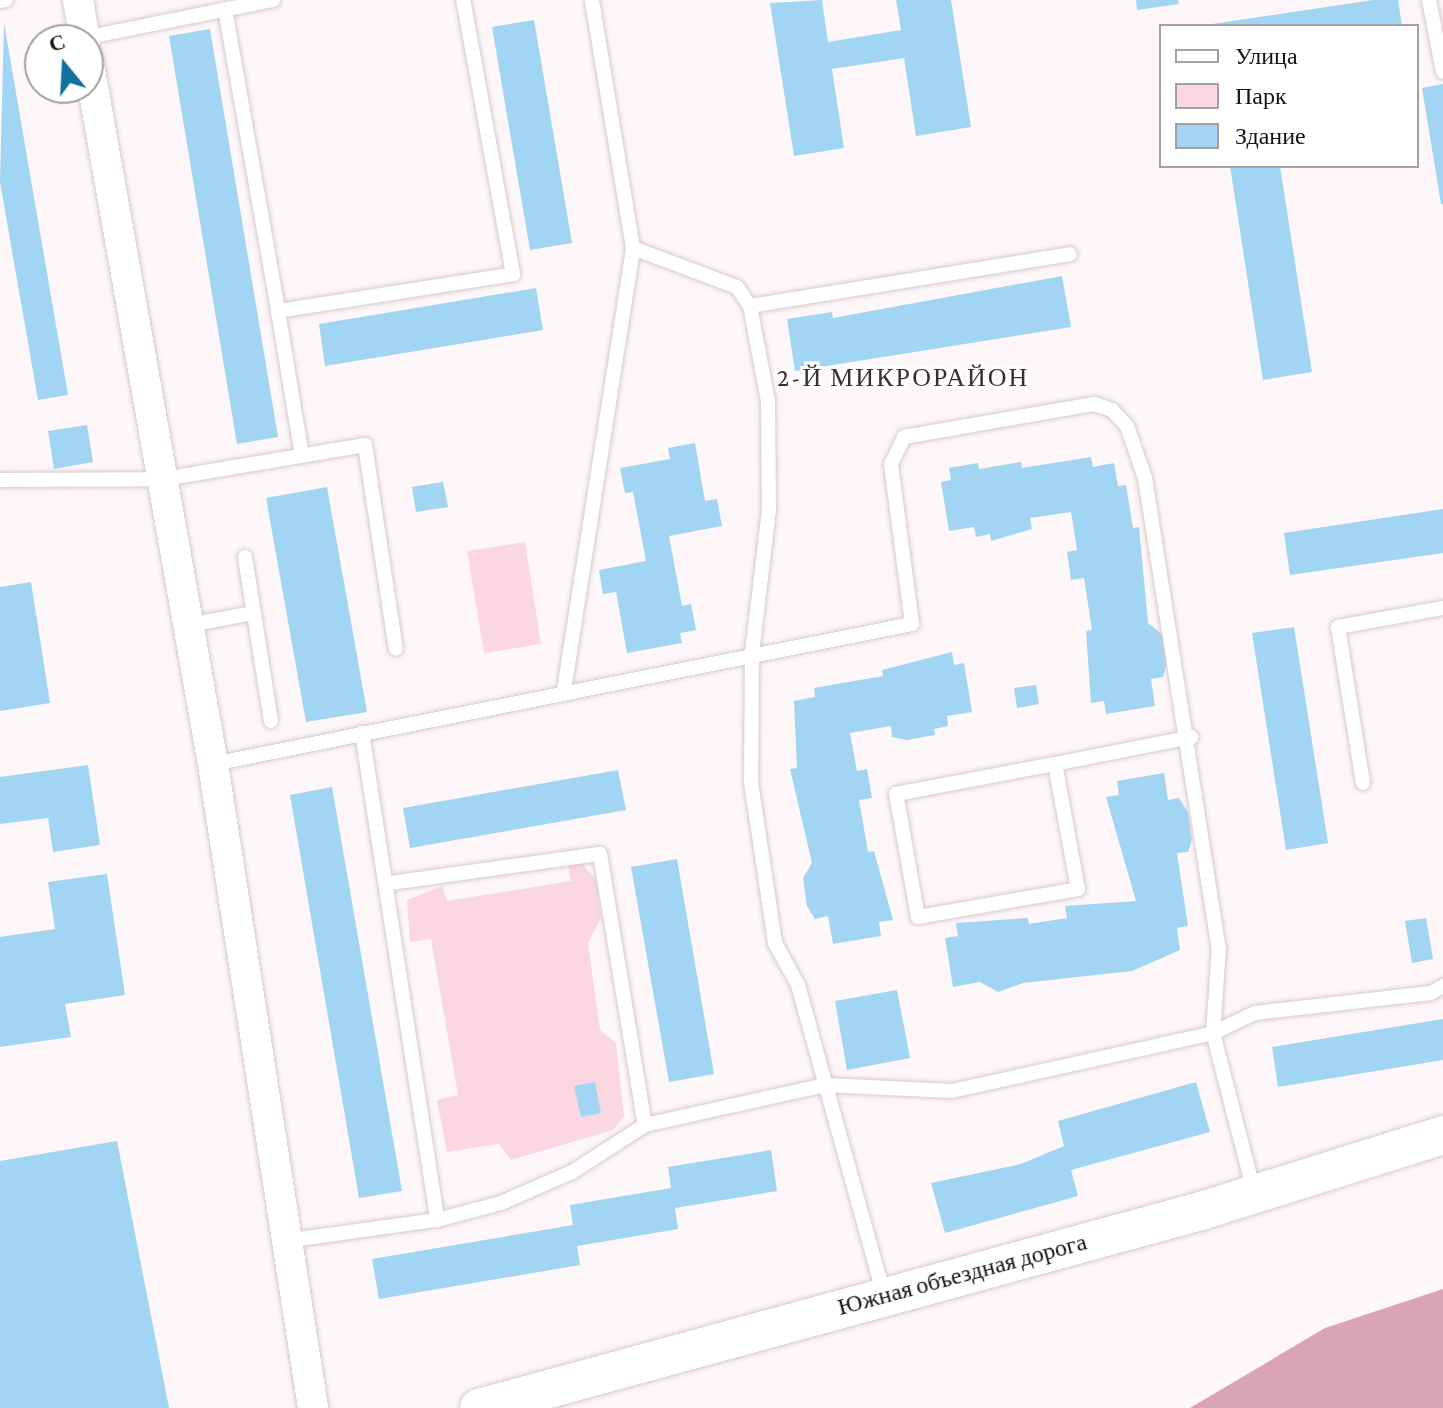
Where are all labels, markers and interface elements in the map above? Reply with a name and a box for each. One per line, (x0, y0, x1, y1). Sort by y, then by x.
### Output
north arrow (24, 24, 104, 104)
legend (1159, 24, 1419, 168)
text: С (46, 28, 68, 57)
text: Улица (1235, 42, 1298, 69)
text: Парк (1235, 82, 1287, 109)
text: Здание (1235, 122, 1306, 149)
district label: 2-Й МИКРОРАЙОН (777, 362, 1029, 394)
street label: Южная объездная дорога (834, 1227, 1090, 1321)

